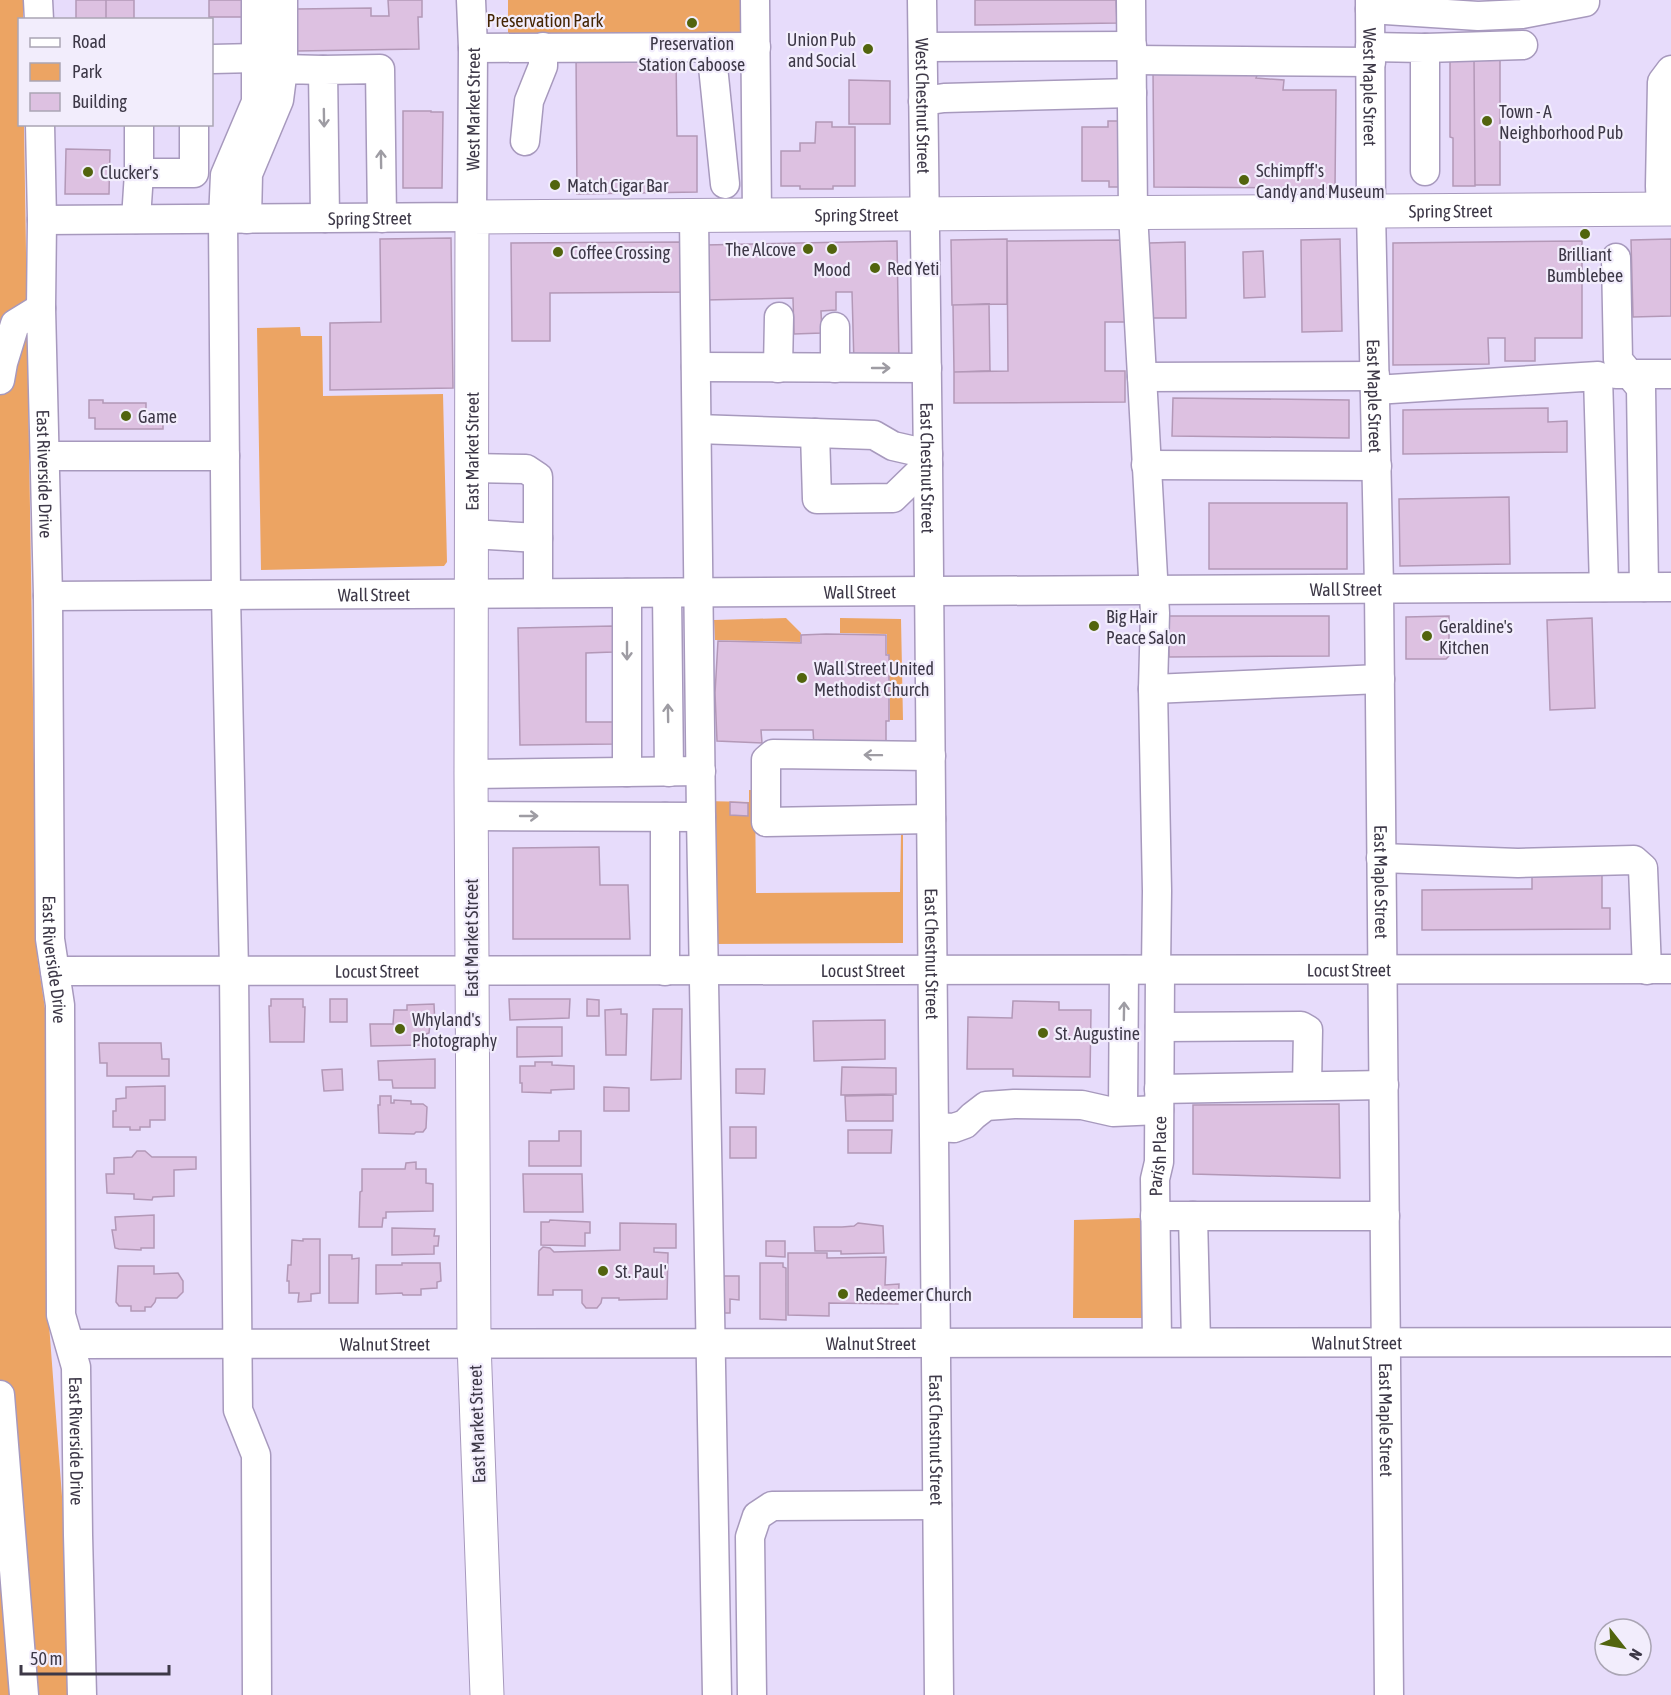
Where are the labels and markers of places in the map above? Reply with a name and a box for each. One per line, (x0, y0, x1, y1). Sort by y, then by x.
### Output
marker: Preservation Station Caboose (685, 16, 699, 30)
place label: Union Pub and Social (787, 29, 856, 71)
place label: Preservation Station Caboose (639, 33, 745, 75)
marker: Union Pub and Social (861, 42, 875, 56)
place label: Town - A Neighborhood Pub (1499, 101, 1623, 143)
marker: Town - A Neighborhood Pub (1480, 114, 1494, 128)
place label: Schimpff's Candy and Museum (1256, 160, 1385, 202)
place label: Clucker's (100, 162, 159, 183)
marker: Clucker's (81, 165, 95, 179)
marker: Schimpff's Candy and Museum (1237, 173, 1251, 187)
place label: Match Cigar Bar (567, 175, 669, 196)
marker: Match Cigar Bar (548, 178, 562, 192)
marker: Brilliant Bumblebee (1578, 227, 1592, 241)
place label: The Alcove (725, 239, 796, 260)
place label: Coffee Crossing (570, 242, 670, 263)
marker: The Alcove (801, 242, 815, 256)
marker: Mood (825, 242, 839, 256)
place label: Brilliant Bumblebee (1547, 244, 1623, 286)
marker: Coffee Crossing (551, 245, 565, 259)
place label: Red Yeti (887, 258, 940, 279)
place label: Mood (813, 259, 851, 280)
marker: Red Yeti (868, 261, 882, 275)
place label: Game (138, 406, 177, 427)
marker: Game (119, 409, 133, 423)
place label: Big Hair Peace Salon (1106, 606, 1186, 648)
place label: Geraldine's Kitchen (1439, 616, 1513, 658)
marker: Big Hair Peace Salon (1087, 619, 1101, 633)
marker: Geraldine's Kitchen (1420, 629, 1434, 643)
place label: Wall Street United Methodist Church (814, 658, 934, 700)
marker: Wall Street United Methodist Church (795, 671, 809, 685)
place label: Whyland's Photography (412, 1009, 497, 1051)
marker: Whyland's Photography (393, 1022, 407, 1036)
place label: St. Augustine (1055, 1023, 1140, 1044)
marker: St. Augustine (1036, 1026, 1050, 1040)
place label: St. Paul' (615, 1261, 667, 1282)
marker: St. Paul' (596, 1264, 610, 1278)
place label: Redeemer Church (855, 1284, 972, 1305)
marker: Redeemer Church (836, 1287, 850, 1301)

